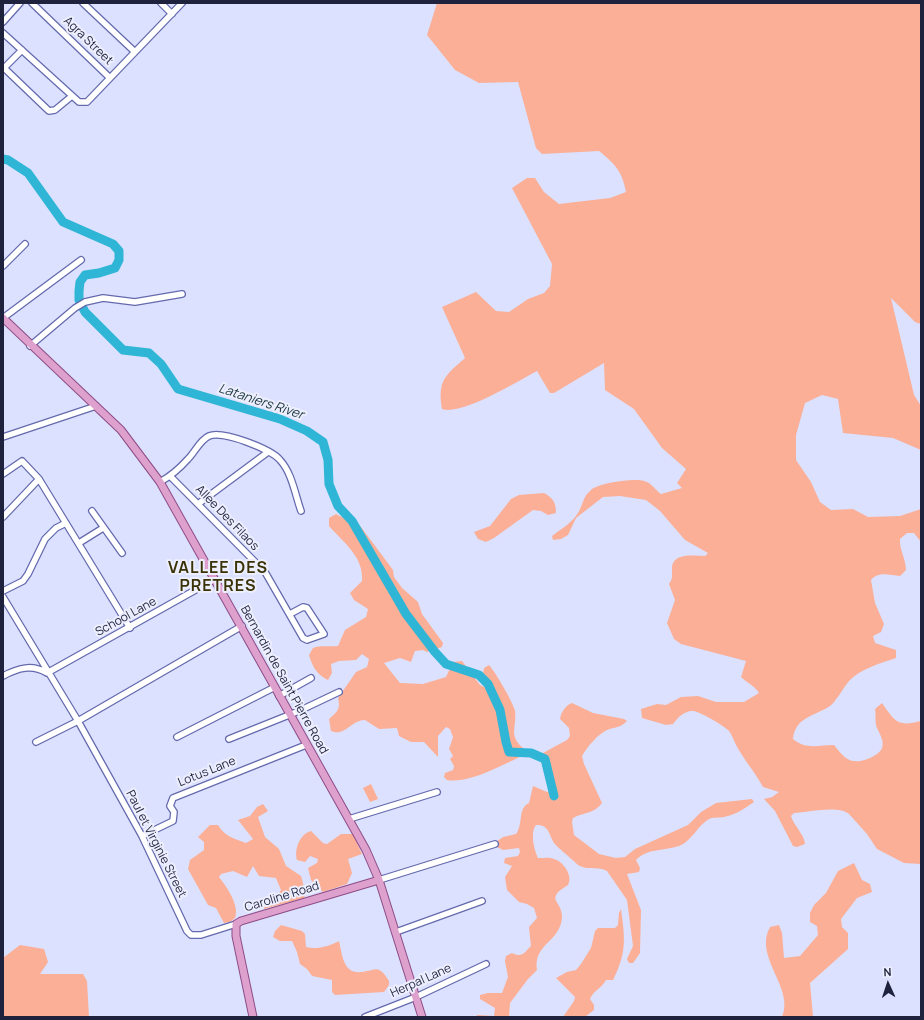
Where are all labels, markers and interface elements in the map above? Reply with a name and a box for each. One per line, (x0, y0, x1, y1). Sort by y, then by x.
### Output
street label: Agra Street (60, 14, 116, 68)
water label: Lataniers River (217, 381, 305, 423)
street label: Allee Des Filaos (192, 482, 262, 554)
district label: VALLEE DES PRETRES (168, 559, 268, 597)
street label: School Lane (93, 594, 159, 640)
street label: Bernardin de Saint Pierre Road (237, 603, 331, 757)
street label: Lotus Lane (176, 754, 238, 790)
street label: Paul et Virginie Street (123, 788, 189, 900)
street label: Caroline Road (243, 879, 321, 915)
street label: Herpal Lane (388, 961, 454, 1001)
north arrow (868, 964, 908, 1004)
text: N (883, 964, 892, 979)

